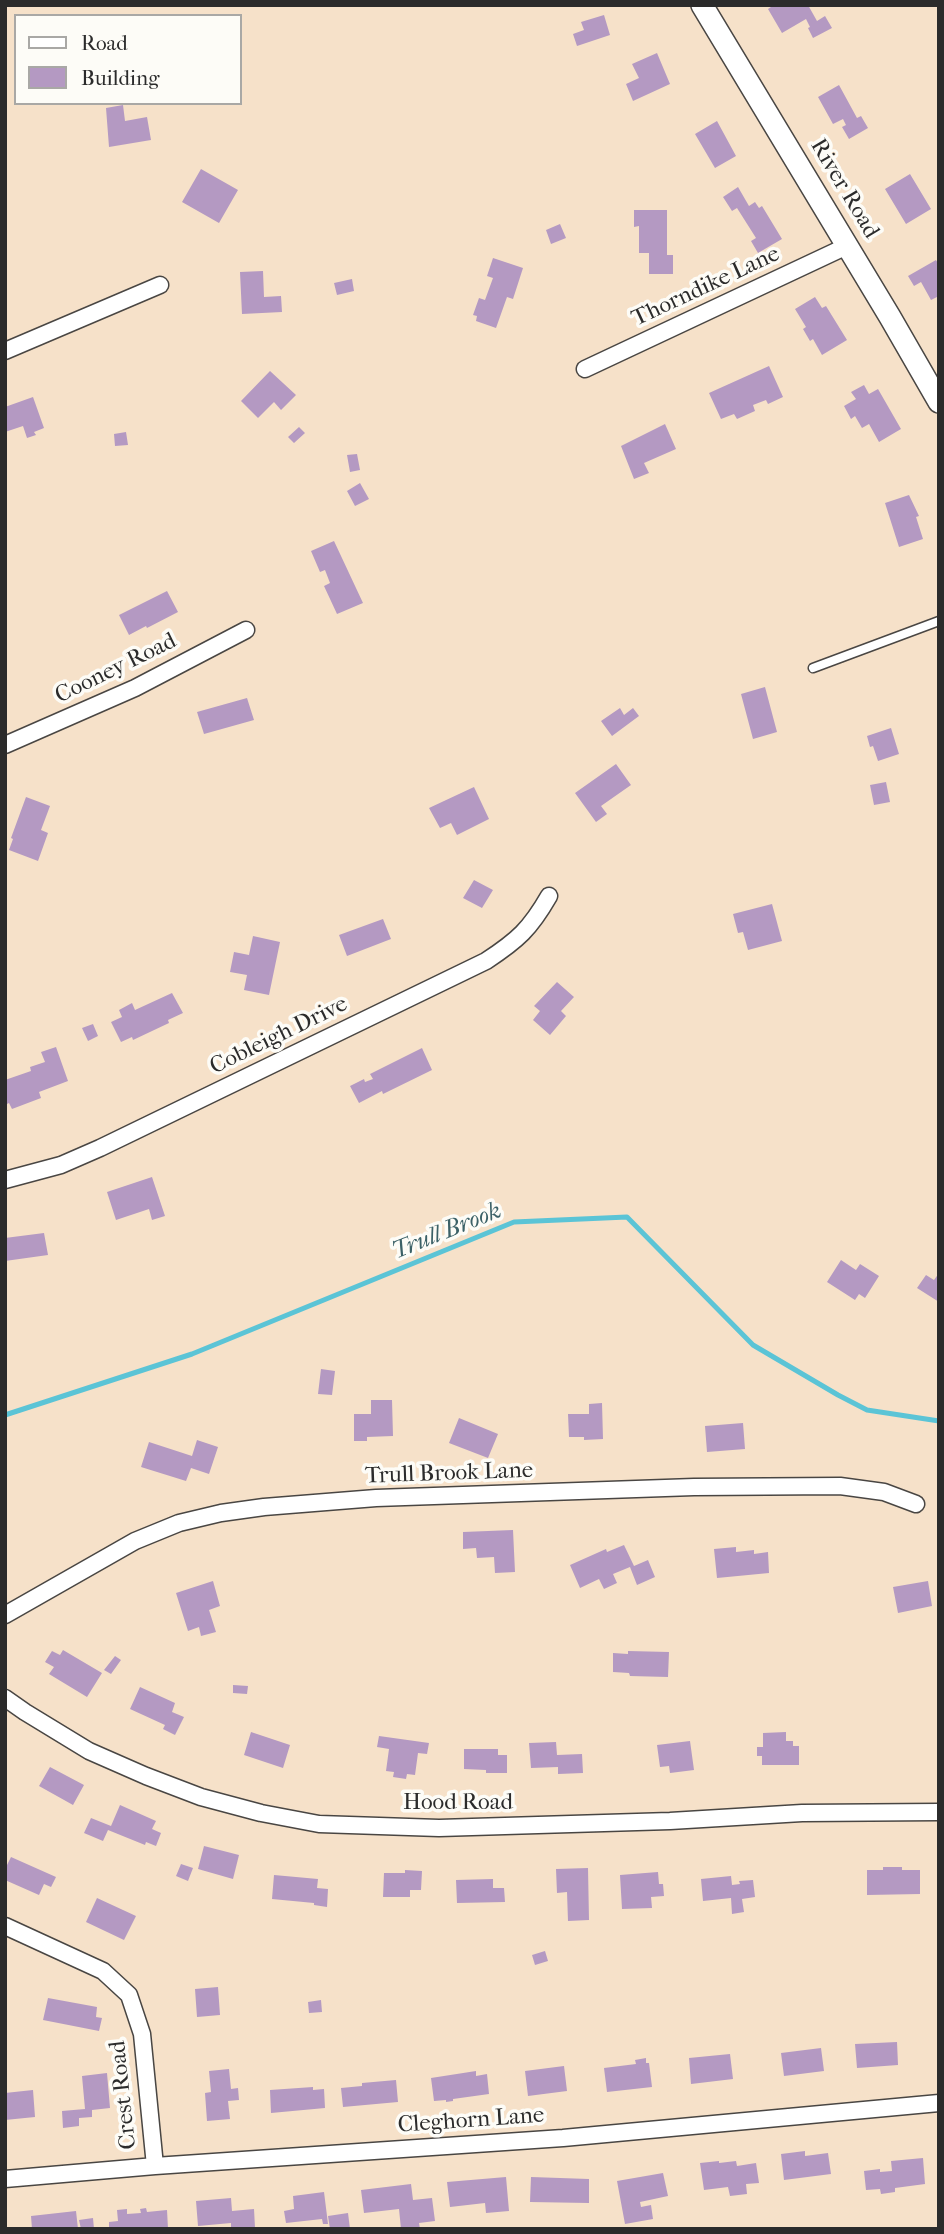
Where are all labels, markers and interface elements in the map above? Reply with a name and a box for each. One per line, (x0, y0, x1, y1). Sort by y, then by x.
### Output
legend (14, 14, 242, 105)
text: Road (81, 31, 128, 55)
text: Building (81, 66, 159, 90)
street label: River Road (803, 134, 885, 244)
street label: Thorndike Lane (628, 241, 784, 333)
street label: Cooney Road (51, 628, 181, 710)
street label: Cobleigh Drive (206, 991, 352, 1081)
water label: Trull Brook (388, 1197, 506, 1267)
street label: Trull Brook Lane (364, 1457, 534, 1491)
street label: Hood Road (403, 1789, 513, 1817)
street label: Crest Road (105, 2039, 143, 2151)
street label: Cleghorn Lane (397, 2102, 545, 2140)

